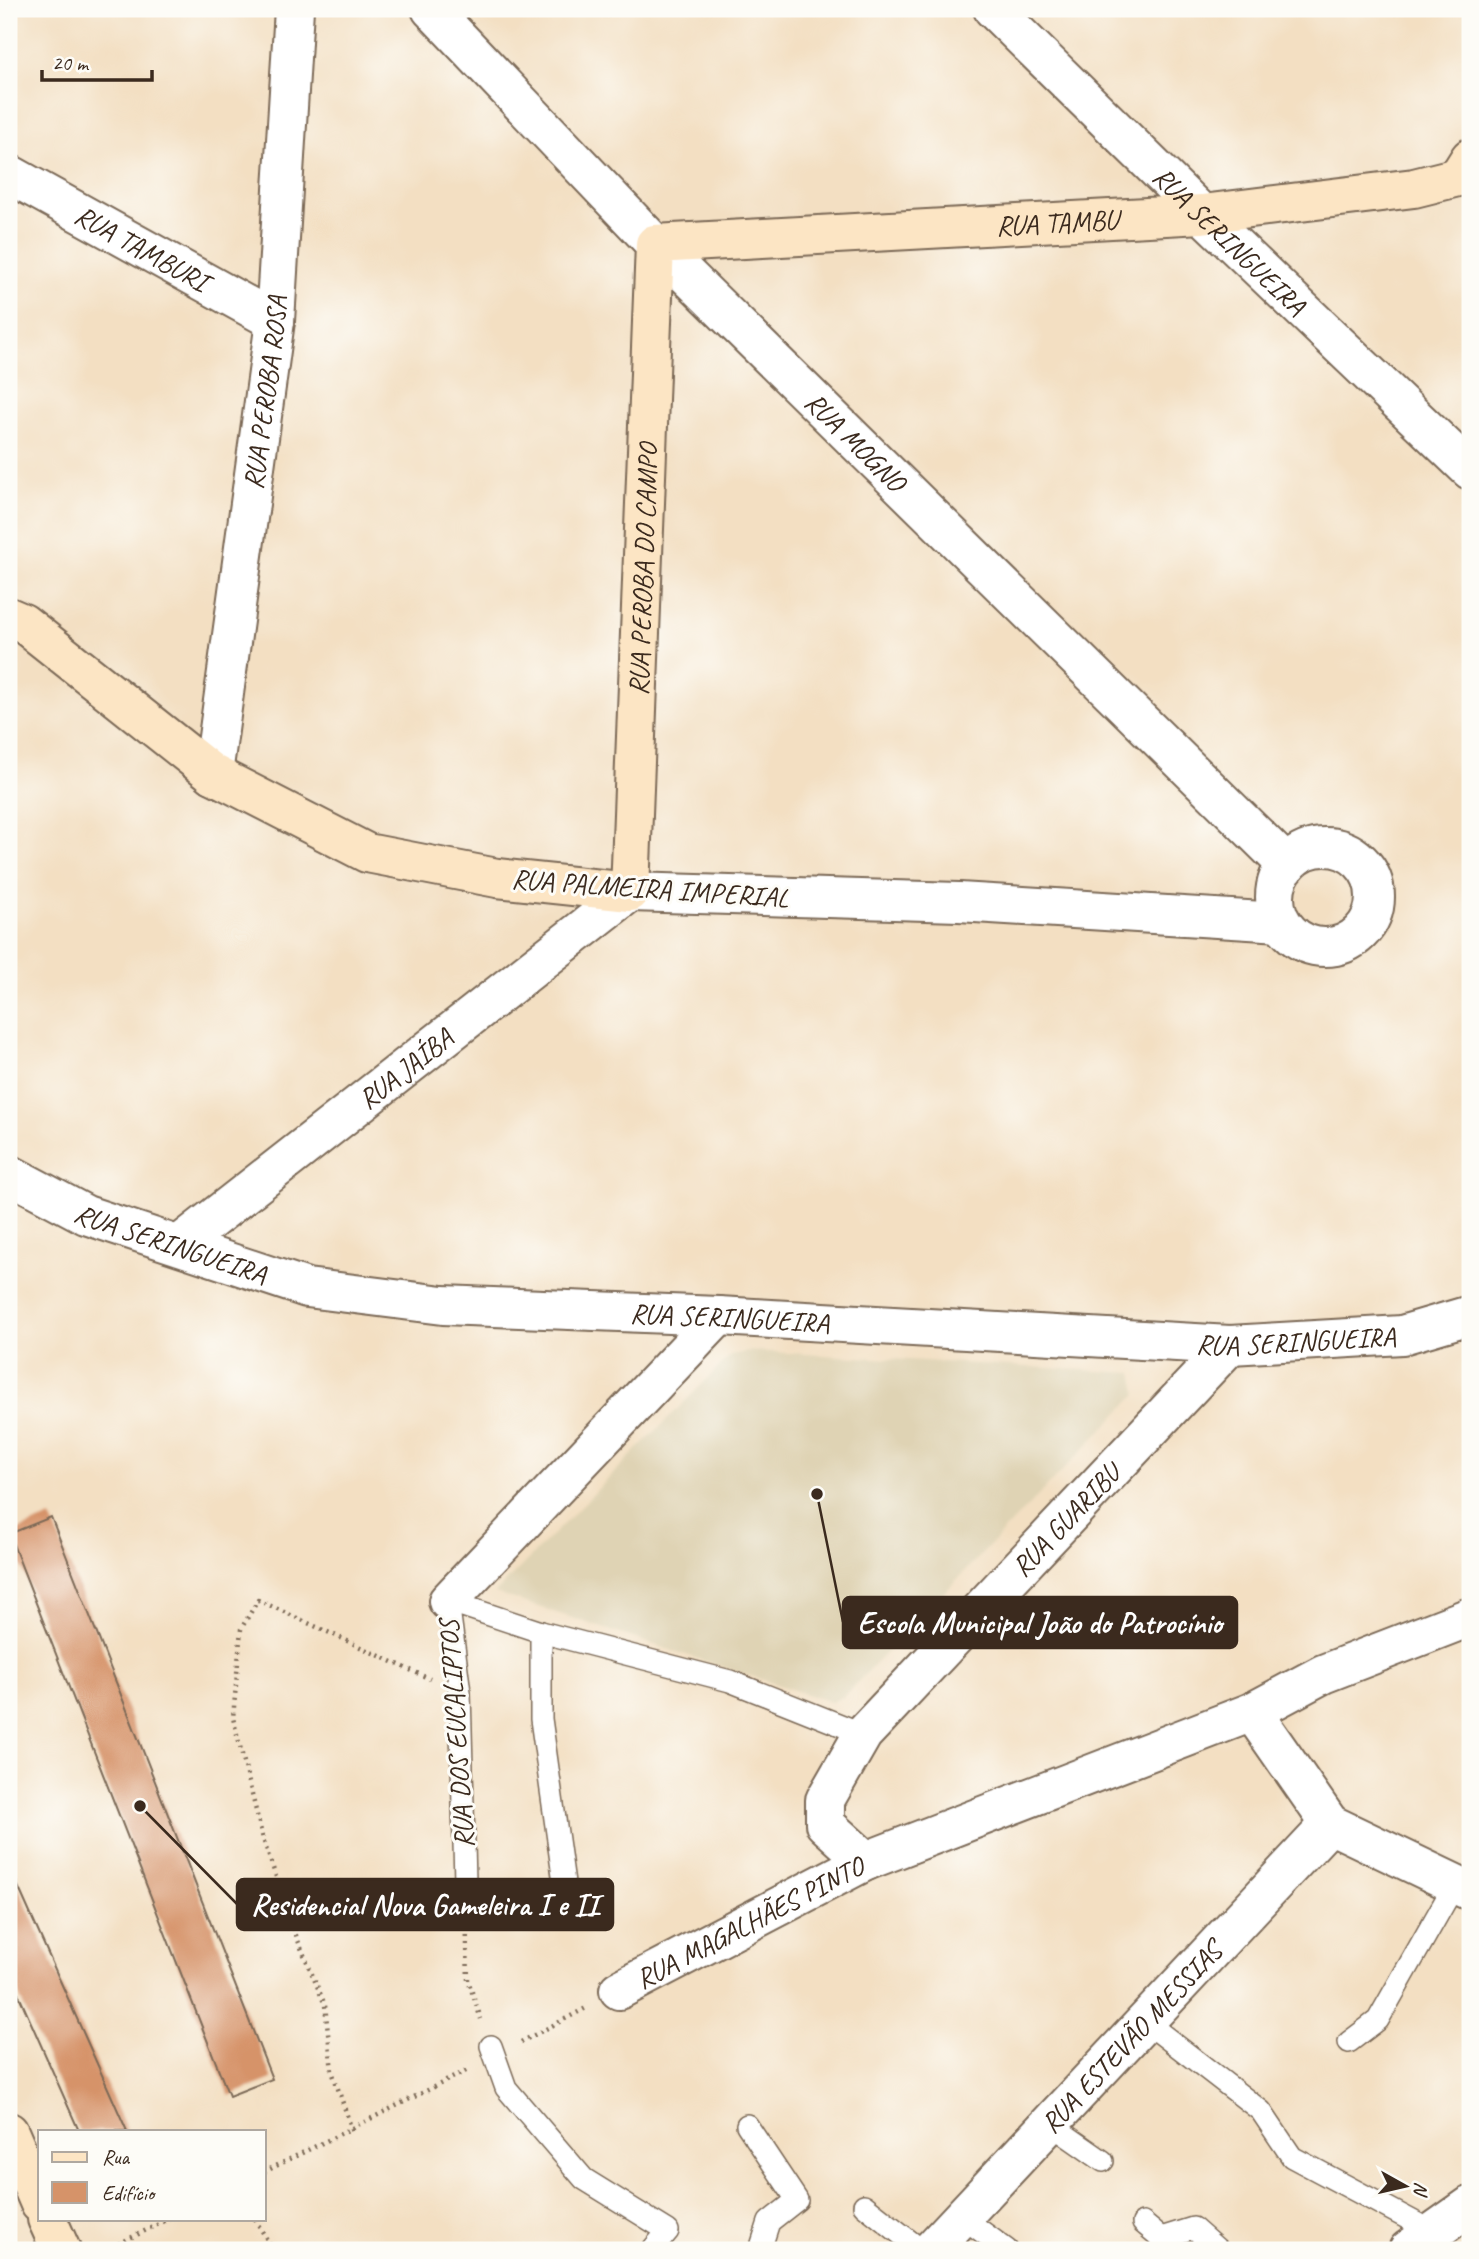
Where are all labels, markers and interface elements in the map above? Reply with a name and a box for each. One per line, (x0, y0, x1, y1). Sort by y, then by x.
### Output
scale bar (42, 38, 152, 82)
text: 20 m (52, 50, 90, 76)
street label: RUA SERINGUEIRA (1146, 159, 1314, 323)
street label: RUA TAMBURI (69, 197, 220, 301)
street label: RUA TAMBU (995, 201, 1124, 243)
street label: RUA PEROBA ROSA (235, 293, 294, 491)
street label: RUA MOGNO (798, 384, 916, 500)
street label: RUA PEROBA DO CAMPO (620, 440, 665, 696)
street label: RUA PALMEIRA IMPERIAL (510, 861, 791, 915)
street label: RUA JAÍBA (351, 1019, 461, 1116)
street label: RUA SERINGUEIRA (69, 1195, 272, 1291)
street label: RUA SERINGUEIRA (629, 1295, 831, 1340)
street label: RUA SERINGUEIRA (1195, 1318, 1397, 1363)
street label: RUA GUARIBU (1004, 1453, 1130, 1584)
callout: Escola Municipal João do Patrocínio (843, 1597, 1237, 1648)
text: Escola Municipal João do Patrocínio (858, 1604, 1225, 1642)
street label: RUA DOS EUCALIPTOS (430, 1615, 481, 1849)
street label: RUA MAGALHÃES PINTO (629, 1847, 872, 1996)
callout: Residencial Nova Gameleira I e II (237, 1879, 613, 1930)
text: Residencial Nova Gameleira I e II (251, 1886, 605, 1924)
street label: RUA ESTEVÃO MESSIAS (1033, 1930, 1232, 2140)
legend (38, 2130, 266, 2220)
text: Rua (102, 2144, 130, 2170)
north arrow (1370, 2150, 1440, 2220)
text: Edifício (102, 2180, 157, 2206)
text: N (1408, 2181, 1434, 2199)

